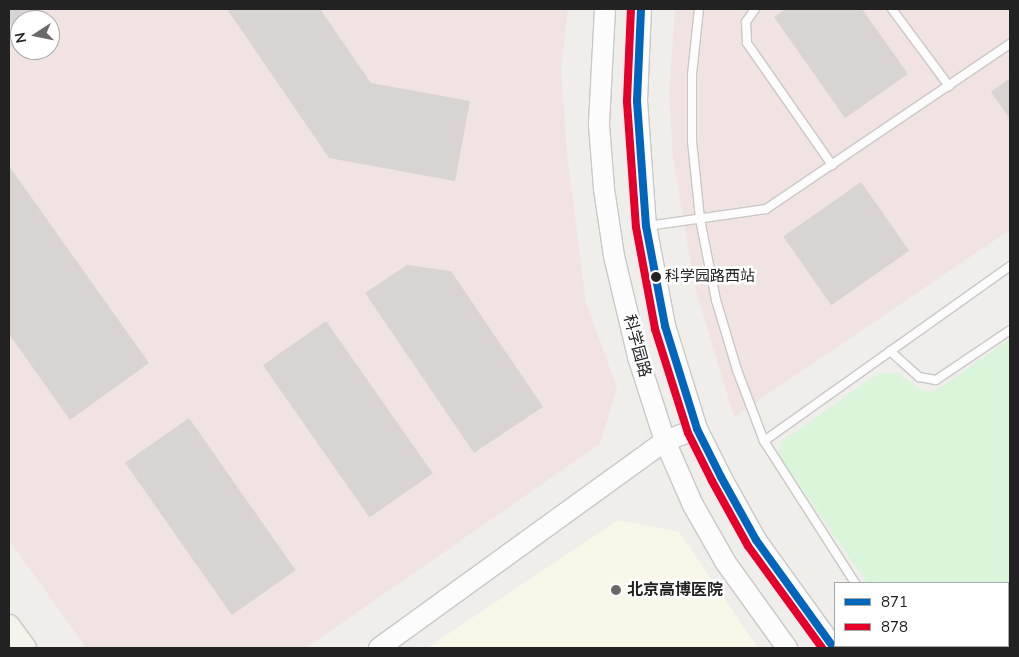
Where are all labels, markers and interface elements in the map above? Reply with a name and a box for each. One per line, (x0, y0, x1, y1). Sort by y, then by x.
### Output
north arrow (10, 10, 60, 60)
text: N (10, 31, 31, 45)
place label: 科学园路西站 (665, 268, 755, 286)
marker: 科学园路西站 (651, 272, 661, 282)
street label: 科学园路 (619, 313, 655, 379)
place label: 北京高博医院 (627, 580, 723, 600)
legend (834, 582, 1009, 647)
marker: 北京高博医院 (609, 583, 623, 597)
text: 871 (881, 592, 908, 612)
text: 878 (881, 617, 908, 637)

